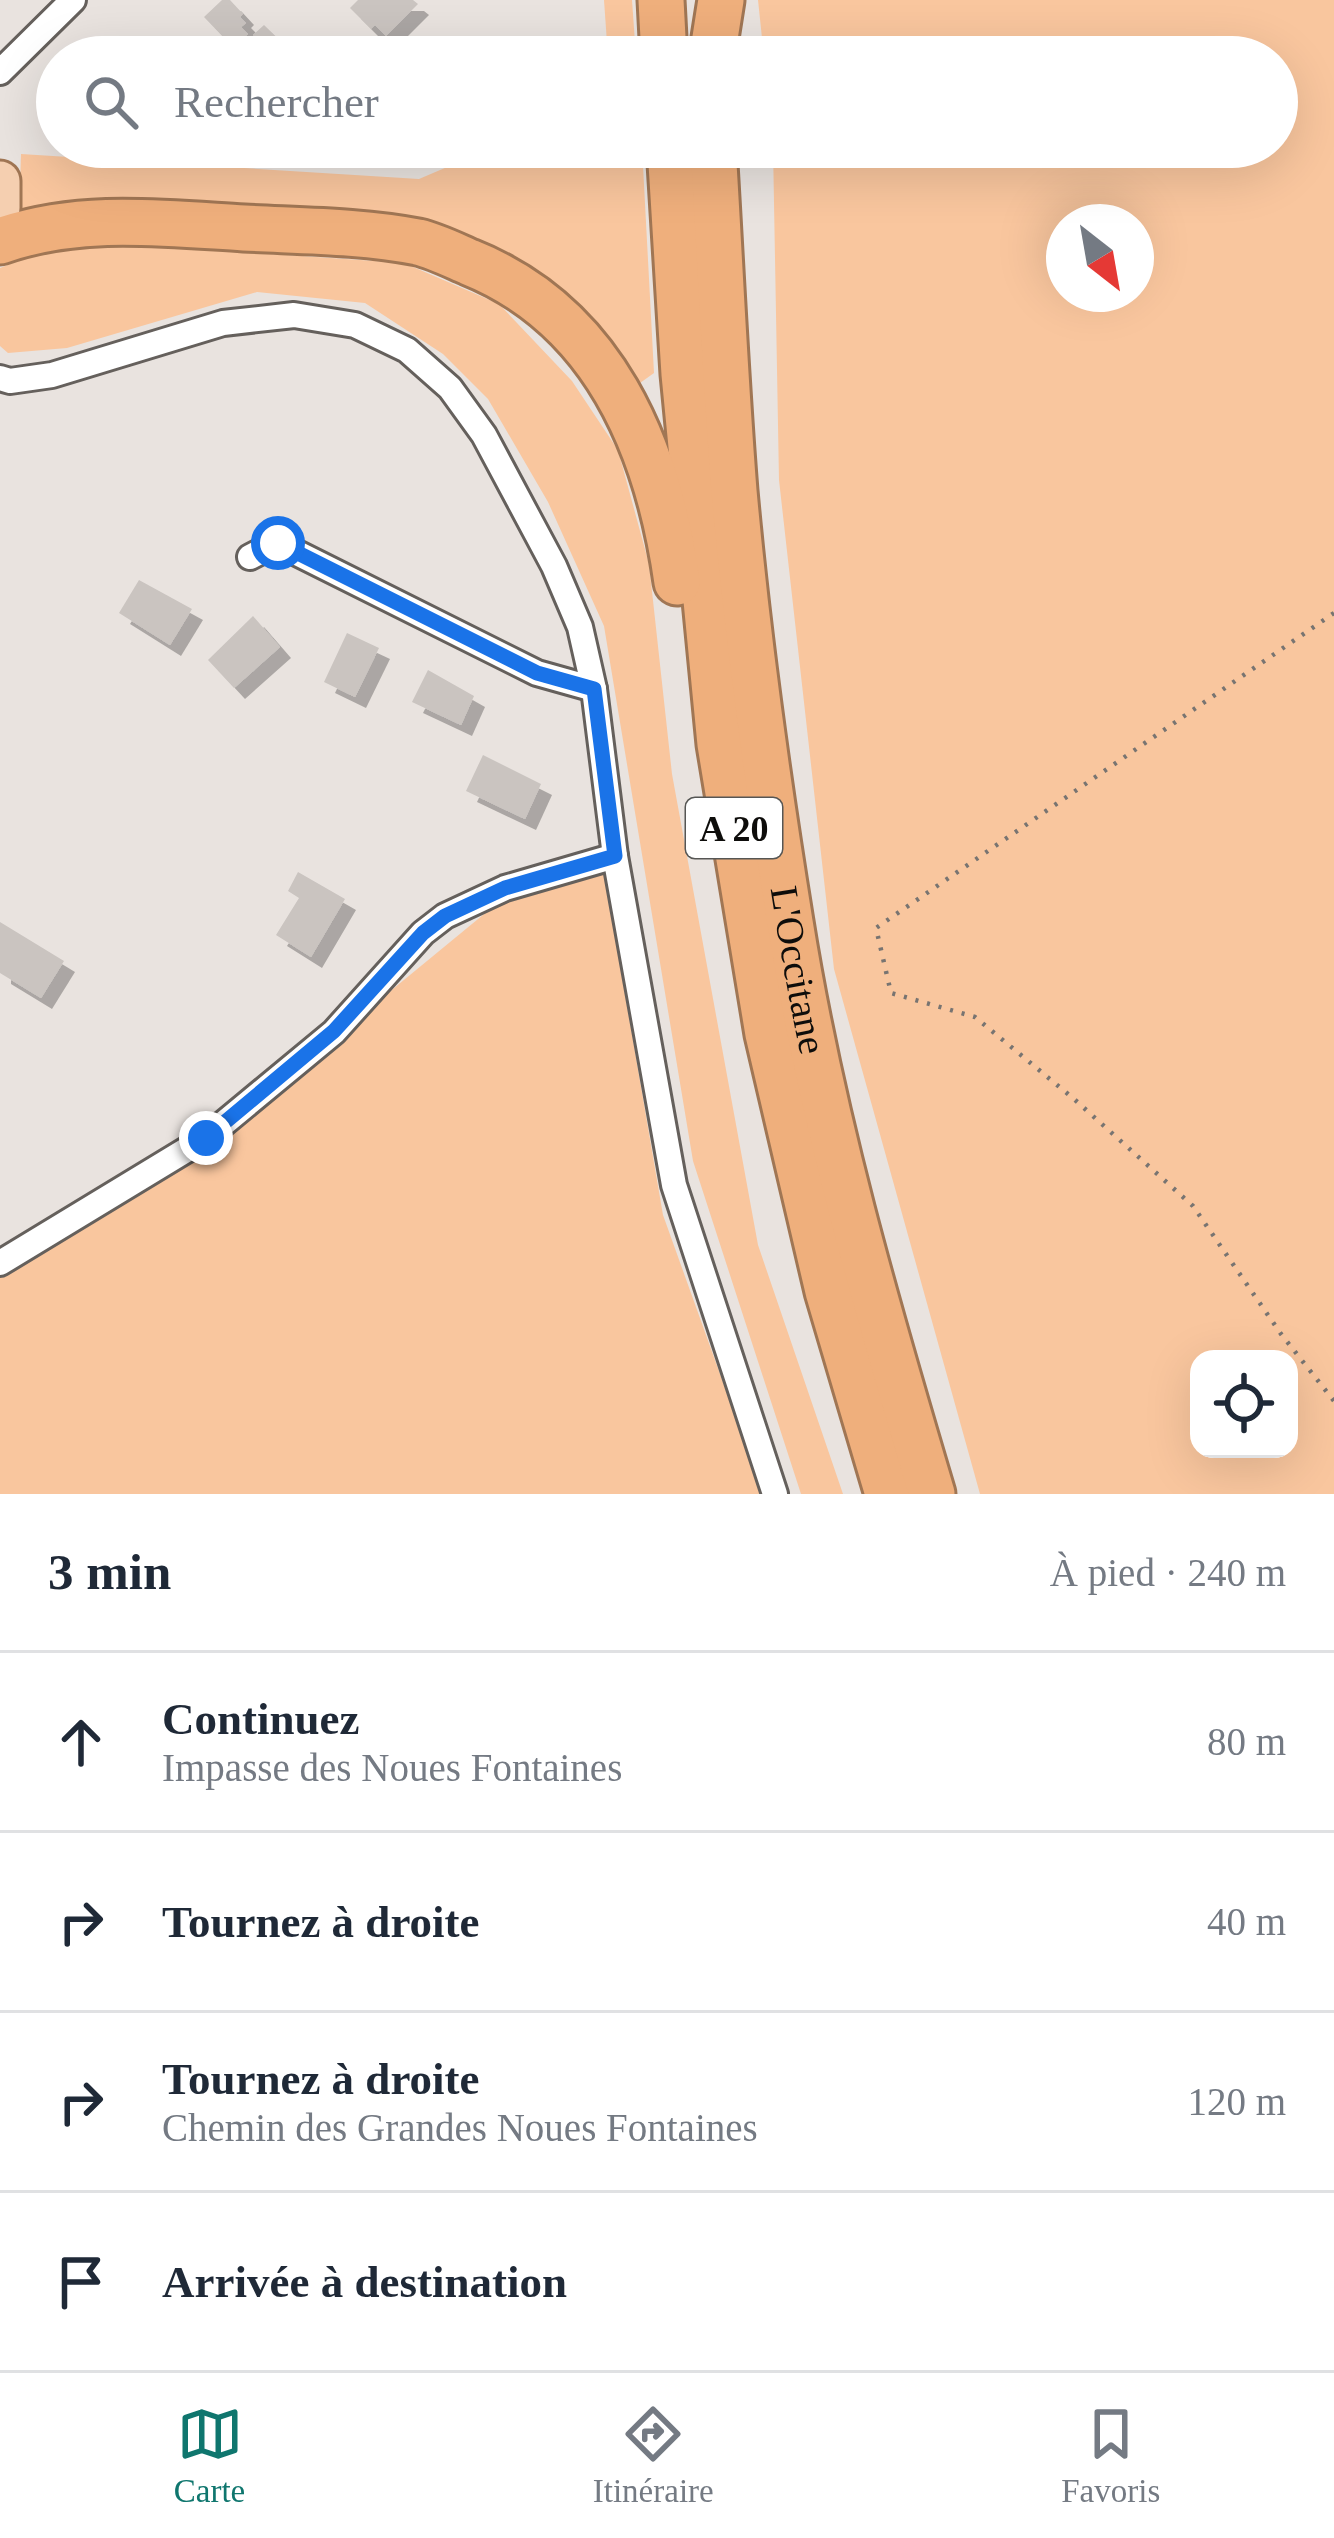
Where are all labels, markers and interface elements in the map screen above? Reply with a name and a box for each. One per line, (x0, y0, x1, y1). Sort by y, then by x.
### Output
search box (36, 36, 1298, 168)
icon: search (78, 69, 144, 135)
text: Rechercher (174, 77, 379, 127)
north arrow (1046, 204, 1154, 312)
route start (251, 516, 305, 570)
road number: A 20 (686, 798, 782, 858)
street label: L'Occitane (763, 883, 835, 1058)
route end (179, 1111, 233, 1165)
map controls (1190, 1350, 1298, 1458)
button: locate (1190, 1350, 1298, 1458)
text: 3 min (48, 1544, 171, 1600)
text: À pied · 240 m (1050, 1551, 1286, 1594)
text: Continuez (162, 1694, 360, 1744)
icon: ahead (48, 1709, 114, 1775)
text: 80 m (1207, 1720, 1286, 1763)
text: Impasse des Noues Fontaines (162, 1746, 622, 1789)
icon: right (48, 1889, 114, 1955)
text: Tournez à droite (162, 1897, 480, 1947)
text: 40 m (1207, 1900, 1286, 1943)
text: Tournez à droite (162, 2054, 480, 2104)
icon: right (48, 2069, 114, 2135)
text: 120 m (1187, 2080, 1286, 2123)
text: Chemin des Grandes Noues Fontaines (162, 2106, 758, 2149)
icon: arrive (48, 2249, 114, 2315)
text: Arrivée à destination (162, 2257, 567, 2307)
tab: Carte (174, 2401, 245, 2510)
tab: Itinéraire (593, 2401, 714, 2510)
tab: Favoris (1061, 2401, 1160, 2510)

